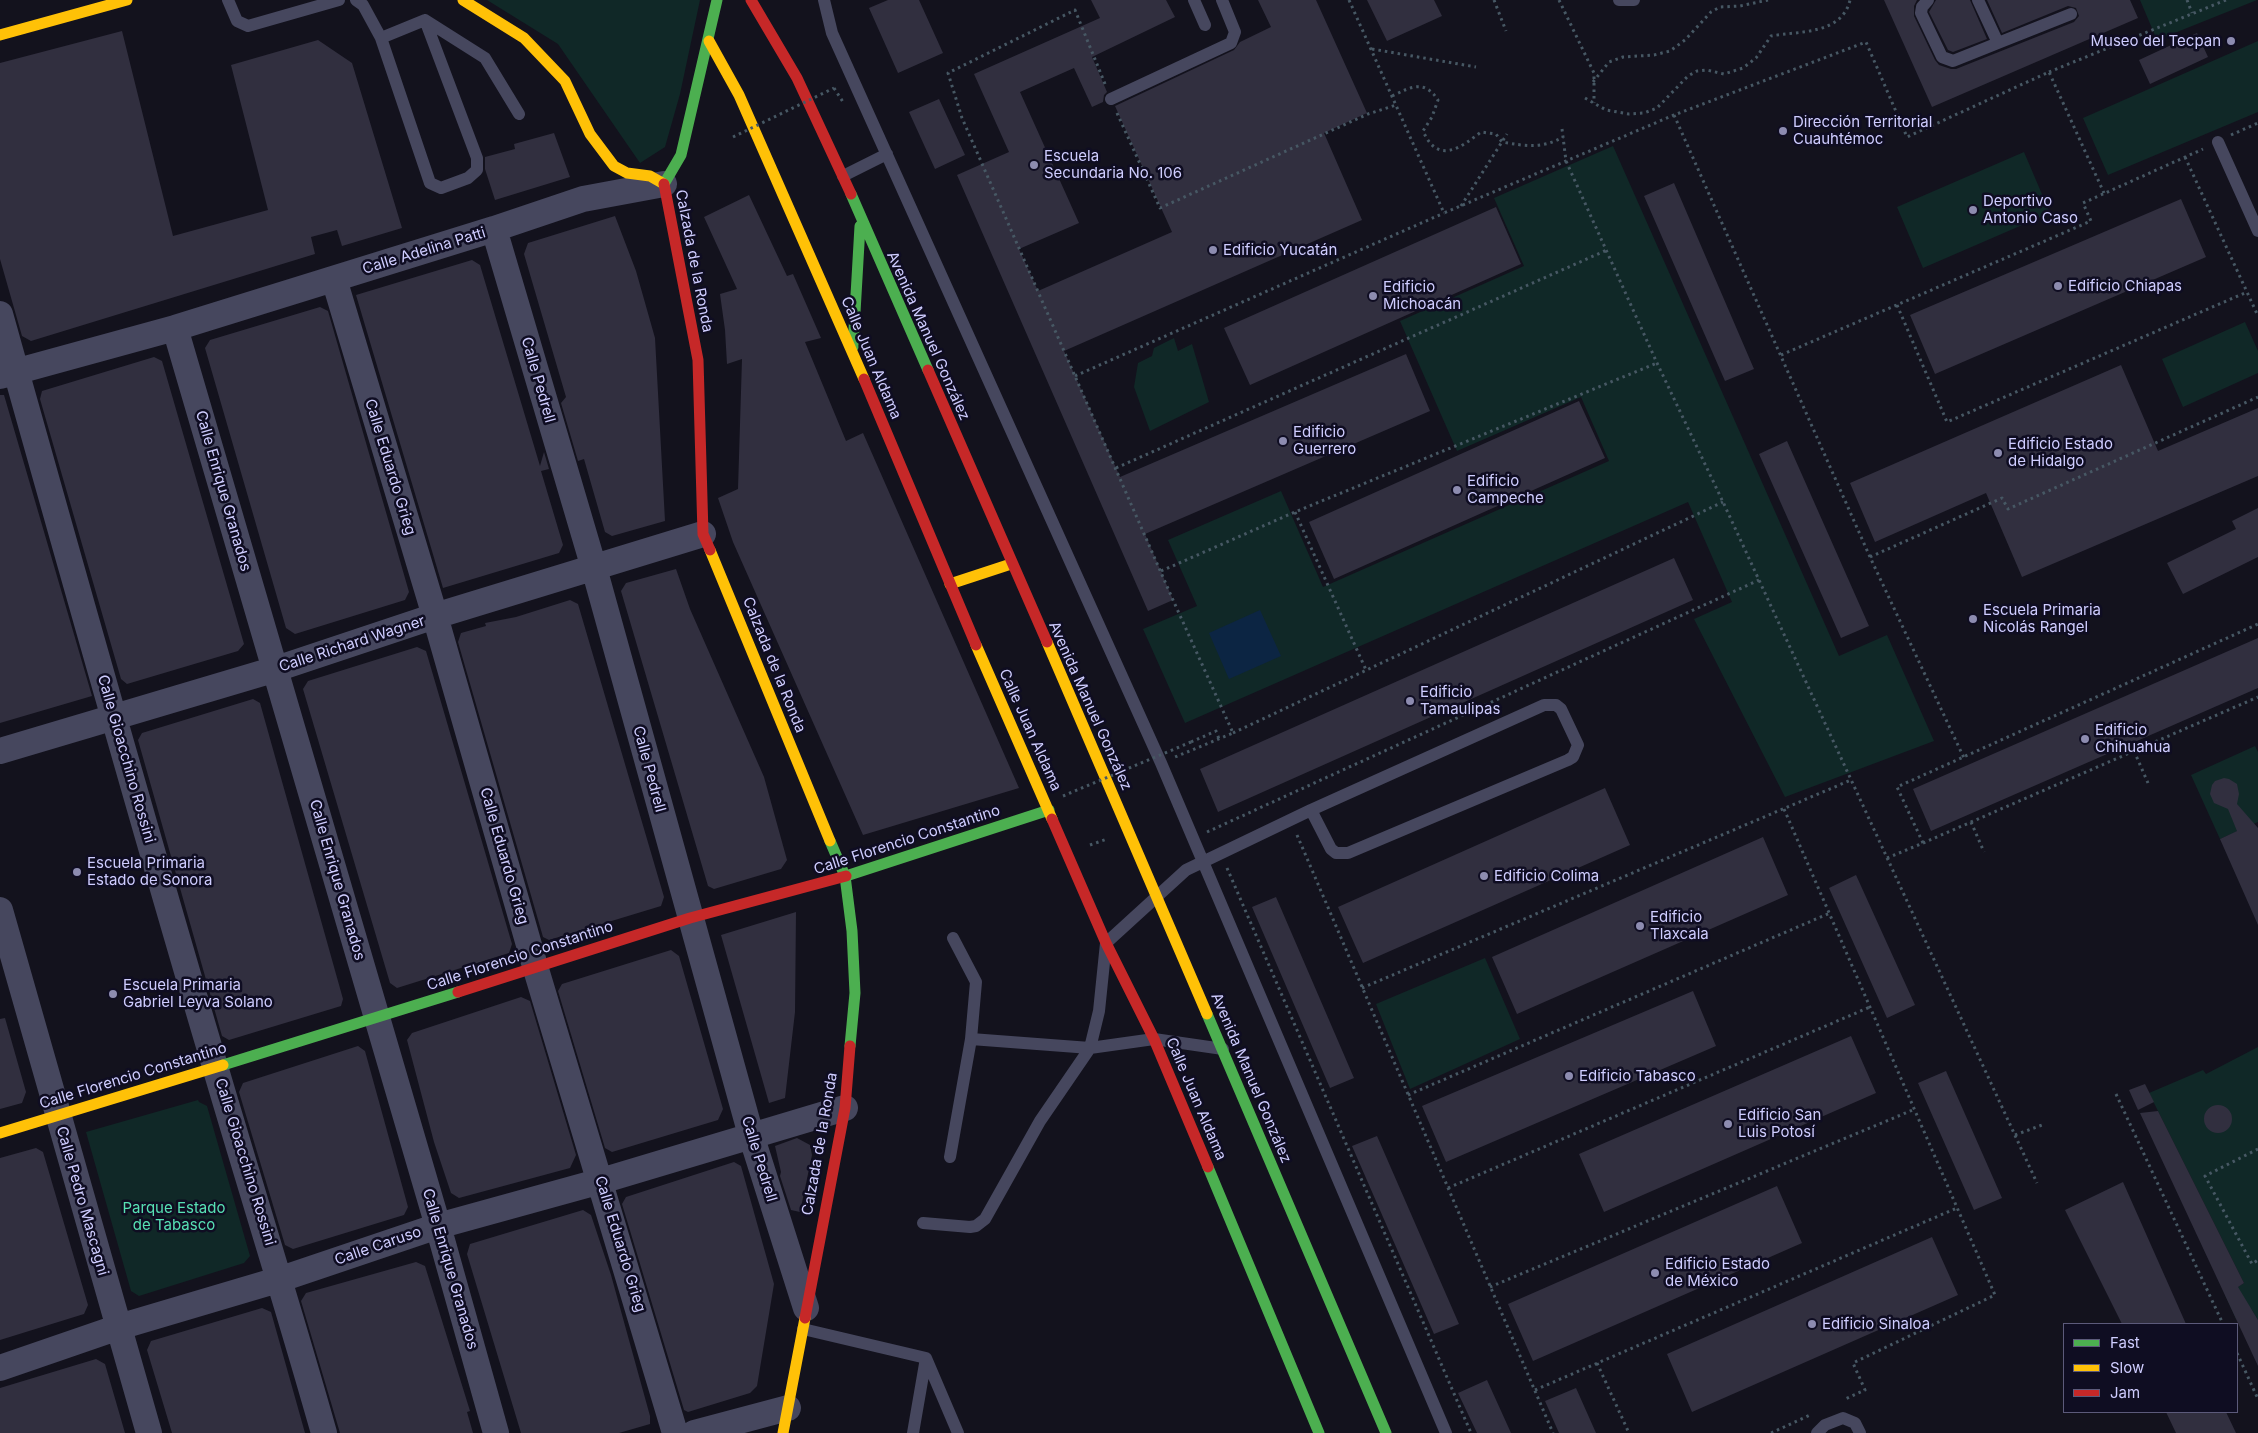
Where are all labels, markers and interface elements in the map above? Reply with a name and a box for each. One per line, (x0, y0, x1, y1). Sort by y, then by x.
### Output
place label: Museo del Tecpan (2090, 32, 2221, 50)
marker: Museo del Tecpan (2225, 35, 2237, 47)
place label: Dirección Territorial Cuauhtémoc (1793, 113, 1932, 148)
marker: Dirección Territorial Cuauhtémoc (1777, 125, 1789, 137)
place label: Escuela Secundaria No. 106 (1044, 147, 1182, 182)
marker: Escuela Secundaria No. 106 (1028, 159, 1040, 171)
street label: Calzada de la Ronda (671, 188, 717, 334)
place label: Deportivo Antonio Caso (1983, 192, 2078, 227)
marker: Deportivo Antonio Caso (1967, 204, 1979, 216)
street label: Calle Adelina Patti (360, 224, 488, 278)
place label: Edificio Yucatán (1223, 241, 1337, 259)
marker: Edificio Yucatán (1207, 244, 1219, 256)
street label: Avenida Manuel González (883, 249, 973, 423)
place label: Edificio Chiapas (2068, 277, 2182, 295)
place label: Edificio Michoacán (1383, 278, 1461, 313)
marker: Edificio Chiapas (2052, 280, 2064, 292)
marker: Edificio Michoacán (1367, 290, 1379, 302)
street label: Calle Juan Aldama (837, 294, 905, 422)
street label: Calle Pedrell (517, 335, 559, 425)
street label: Calle Eduardo Grieg (361, 397, 419, 537)
street label: Calle Enrique Granados (191, 408, 255, 574)
place label: Edificio Guerrero (1293, 423, 1356, 458)
marker: Edificio Guerrero (1277, 435, 1289, 447)
place label: Edificio Estado de Hidalgo (2008, 435, 2113, 470)
marker: Edificio Estado de Hidalgo (1992, 447, 2004, 459)
place label: Edificio Campeche (1467, 472, 1544, 507)
marker: Edificio Campeche (1451, 484, 1463, 496)
street label: Calzada de la Ronda (739, 594, 809, 736)
place label: Escuela Primaria Nicolás Rangel (1983, 601, 2101, 636)
street label: Calle Richard Wagner (277, 612, 427, 676)
marker: Escuela Primaria Nicolás Rangel (1967, 613, 1979, 625)
street label: Avenida Manuel González (1045, 619, 1135, 793)
street label: Calle Juan Aldama (995, 666, 1065, 794)
street label: Calle Gioacchino Rossini (93, 673, 159, 845)
place label: Edificio Tamaulipas (1420, 683, 1500, 718)
marker: Edificio Tamaulipas (1404, 695, 1416, 707)
place label: Edificio Chihuahua (2095, 721, 2171, 756)
street label: Calle Pedrell (629, 724, 669, 814)
marker: Edificio Chihuahua (2079, 733, 2091, 745)
street label: Calle Eduardo Grieg (476, 785, 532, 927)
street label: Calle Enrique Granados (305, 797, 369, 963)
street label: Calle Florencio Constantino (812, 801, 1002, 879)
place label: Escuela Primaria Estado de Sonora (87, 854, 212, 889)
marker: Escuela Primaria Estado de Sonora (71, 866, 83, 878)
place label: Edificio Colima (1494, 867, 1599, 885)
marker: Edificio Colima (1478, 870, 1490, 882)
place label: Edificio Tlaxcala (1650, 908, 1709, 943)
street label: Calle Florencio Constantino (425, 917, 615, 995)
marker: Edificio Tlaxcala (1634, 920, 1646, 932)
place label: Escuela Primaria Gabriel Leyva Solano (123, 976, 273, 1011)
marker: Escuela Primaria Gabriel Leyva Solano (107, 988, 119, 1000)
street label: Avenida Manuel González (1207, 990, 1295, 1166)
street label: Calle Juan Aldama (1162, 1035, 1230, 1163)
street label: Calle Florencio Constantino (37, 1039, 229, 1113)
place label: Edificio Tabasco (1579, 1067, 1696, 1085)
marker: Edificio Tabasco (1563, 1070, 1575, 1082)
street label: Calzada de la Ronda (799, 1071, 841, 1217)
street label: Calle Gioacchino Rossini (211, 1076, 279, 1248)
place label: Edificio San Luis Potosí (1738, 1106, 1821, 1141)
street label: Calle Pedrell (737, 1114, 781, 1204)
marker: Edificio San Luis Potosí (1722, 1118, 1734, 1130)
street label: Calle Pedro Mascagni (52, 1124, 112, 1278)
street label: Calle Eduardo Grieg (591, 1174, 649, 1314)
street label: Calle Enrique Granados (418, 1186, 482, 1352)
park label: Parque Estado de Tabasco (123, 1199, 225, 1234)
street label: Calle Caruso (332, 1223, 424, 1269)
place label: Edificio Estado de México (1665, 1255, 1770, 1290)
marker: Edificio Estado de México (1649, 1267, 1661, 1279)
place label: Edificio Sinaloa (1822, 1315, 1930, 1333)
marker: Edificio Sinaloa (1806, 1318, 1818, 1330)
legend (2063, 1323, 2238, 1413)
text: Fast (2110, 1333, 2140, 1352)
text: Slow (2110, 1358, 2144, 1377)
text: Jam (2110, 1383, 2140, 1402)

